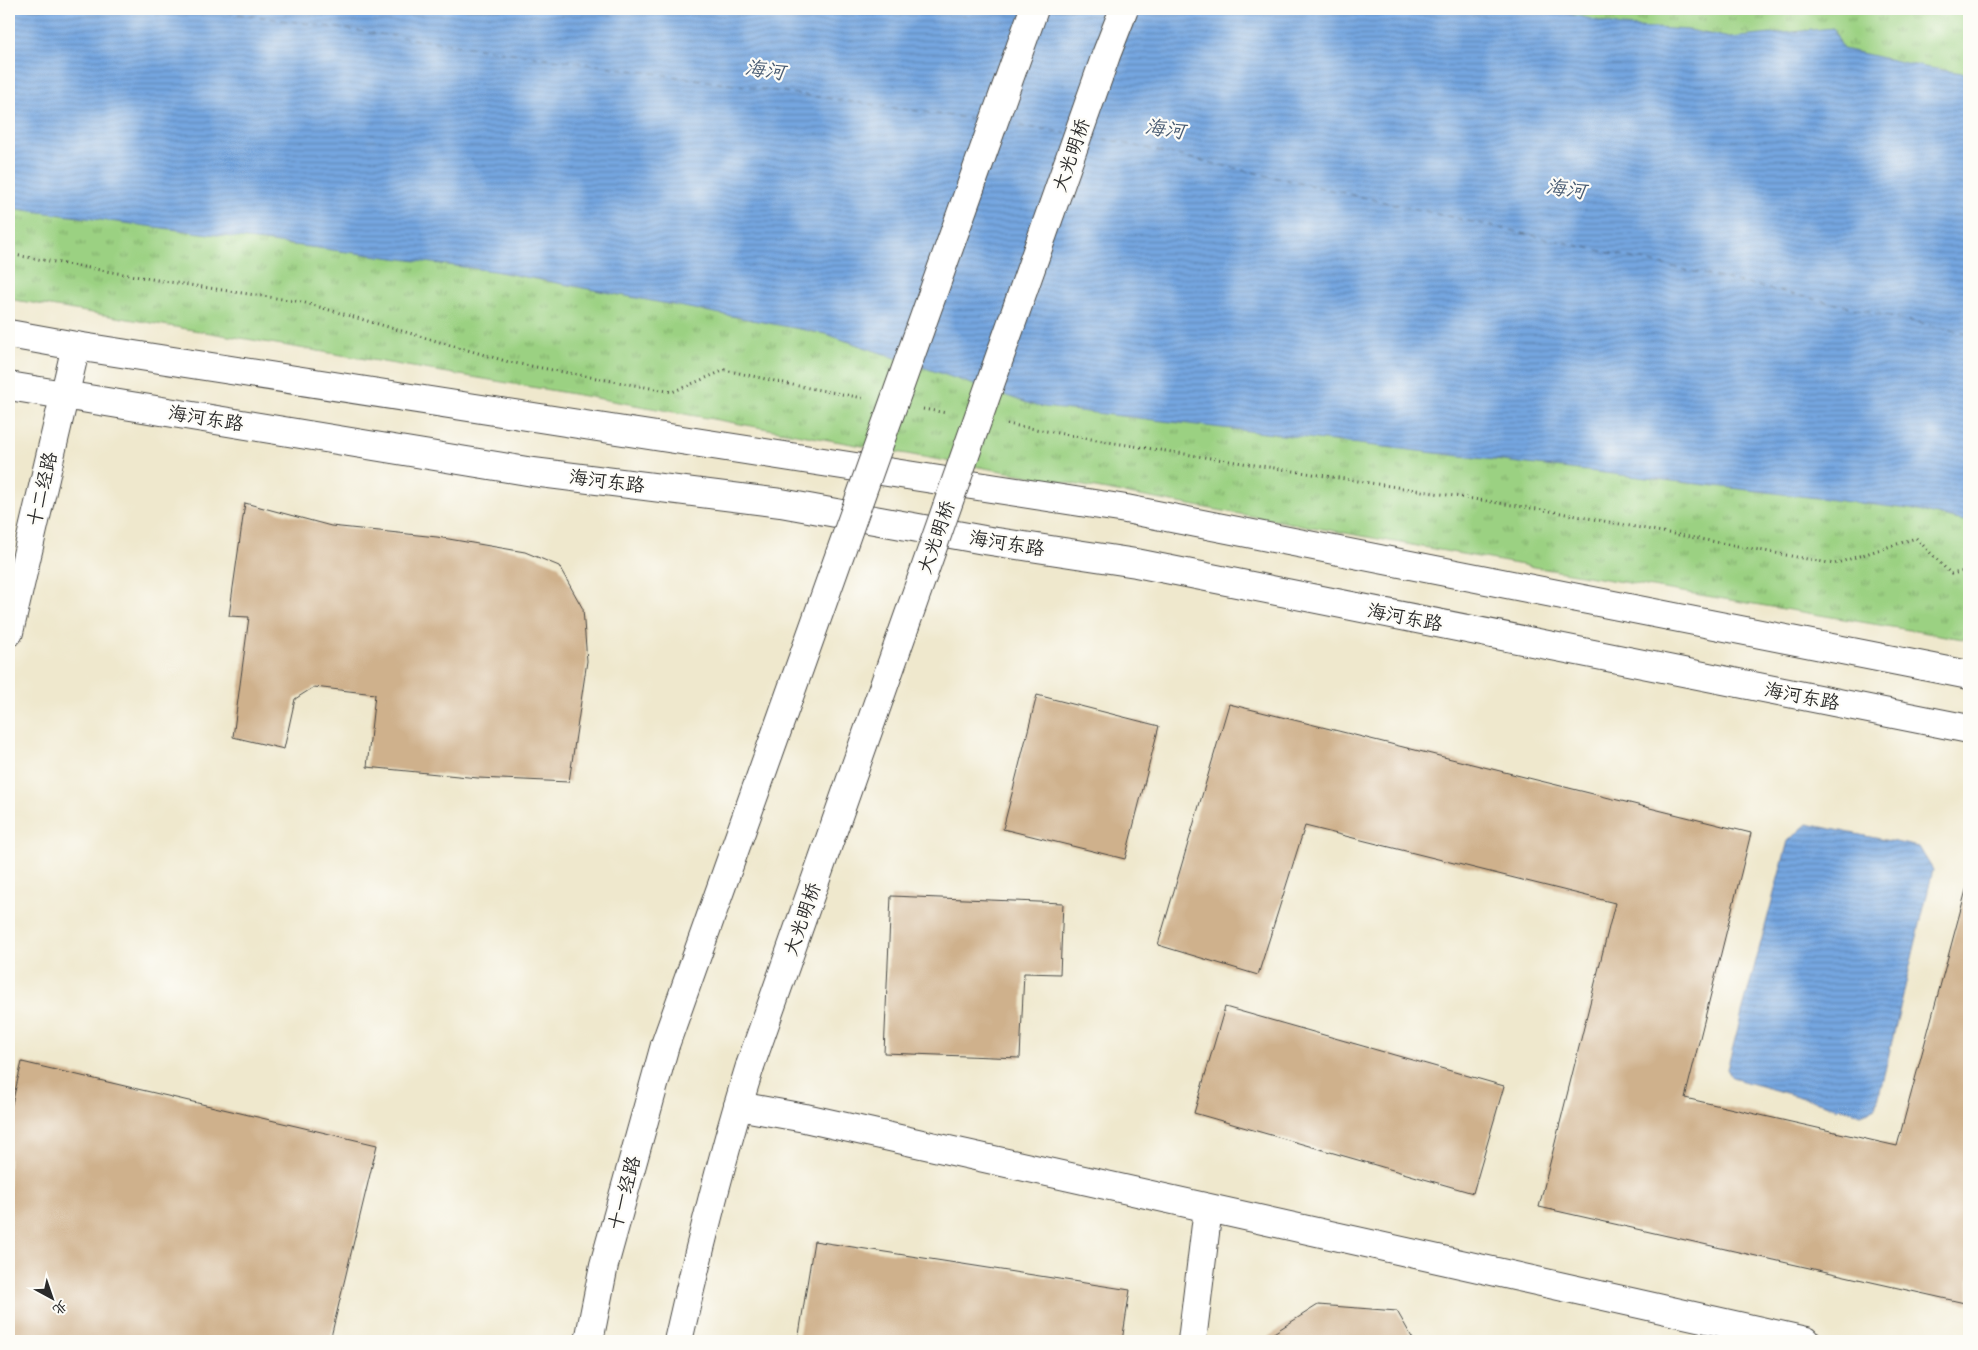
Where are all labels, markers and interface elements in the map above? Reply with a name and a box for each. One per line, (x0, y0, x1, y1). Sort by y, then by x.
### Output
water label: 海河 (743, 50, 790, 91)
water label: 海河 (1143, 109, 1190, 150)
street label: 大光明桥 (1043, 114, 1099, 196)
water label: 海河 (1544, 169, 1591, 210)
street label: 海河东路 (166, 396, 246, 440)
street label: 十二经路 (17, 448, 67, 530)
street label: 海河东路 (567, 460, 647, 502)
street label: 大光明桥 (908, 496, 964, 578)
street label: 海河东路 (967, 521, 1047, 565)
street label: 海河东路 (1365, 594, 1445, 640)
street label: 海河东路 (1762, 673, 1842, 719)
street label: 大光明桥 (774, 878, 830, 960)
street label: 十一经路 (598, 1152, 650, 1234)
north arrow (28, 1272, 78, 1322)
text: 北 (47, 1294, 73, 1322)

